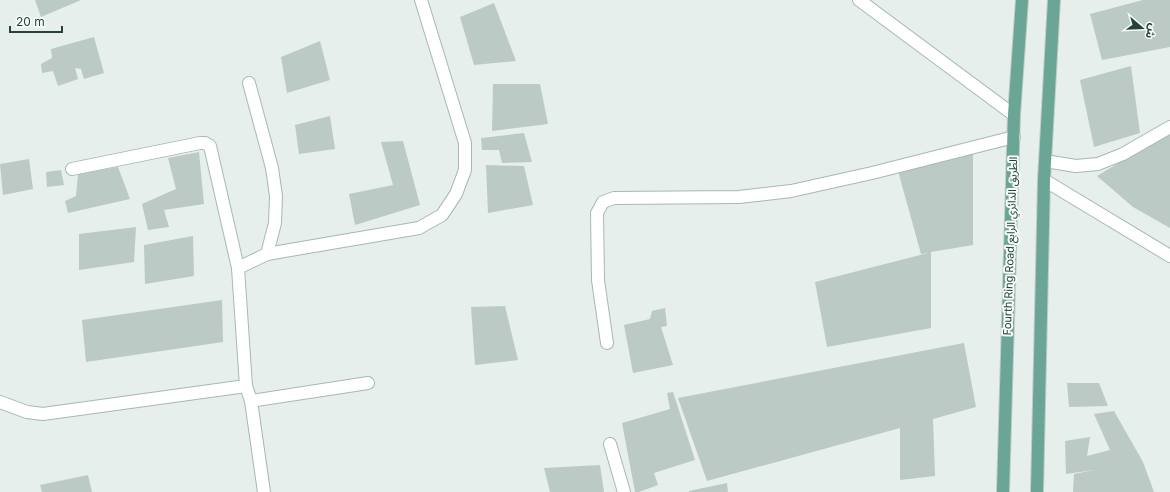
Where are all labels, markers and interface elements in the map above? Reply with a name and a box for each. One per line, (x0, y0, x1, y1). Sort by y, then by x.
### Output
scale bar (10, 8, 62, 34)
north arrow (1122, 8, 1162, 48)
text: 20 m (16, 14, 45, 29)
text: ش (1142, 22, 1161, 41)
street label: Fourth Ring Road الطريق الدائري الرابع (1000, 156, 1023, 336)

